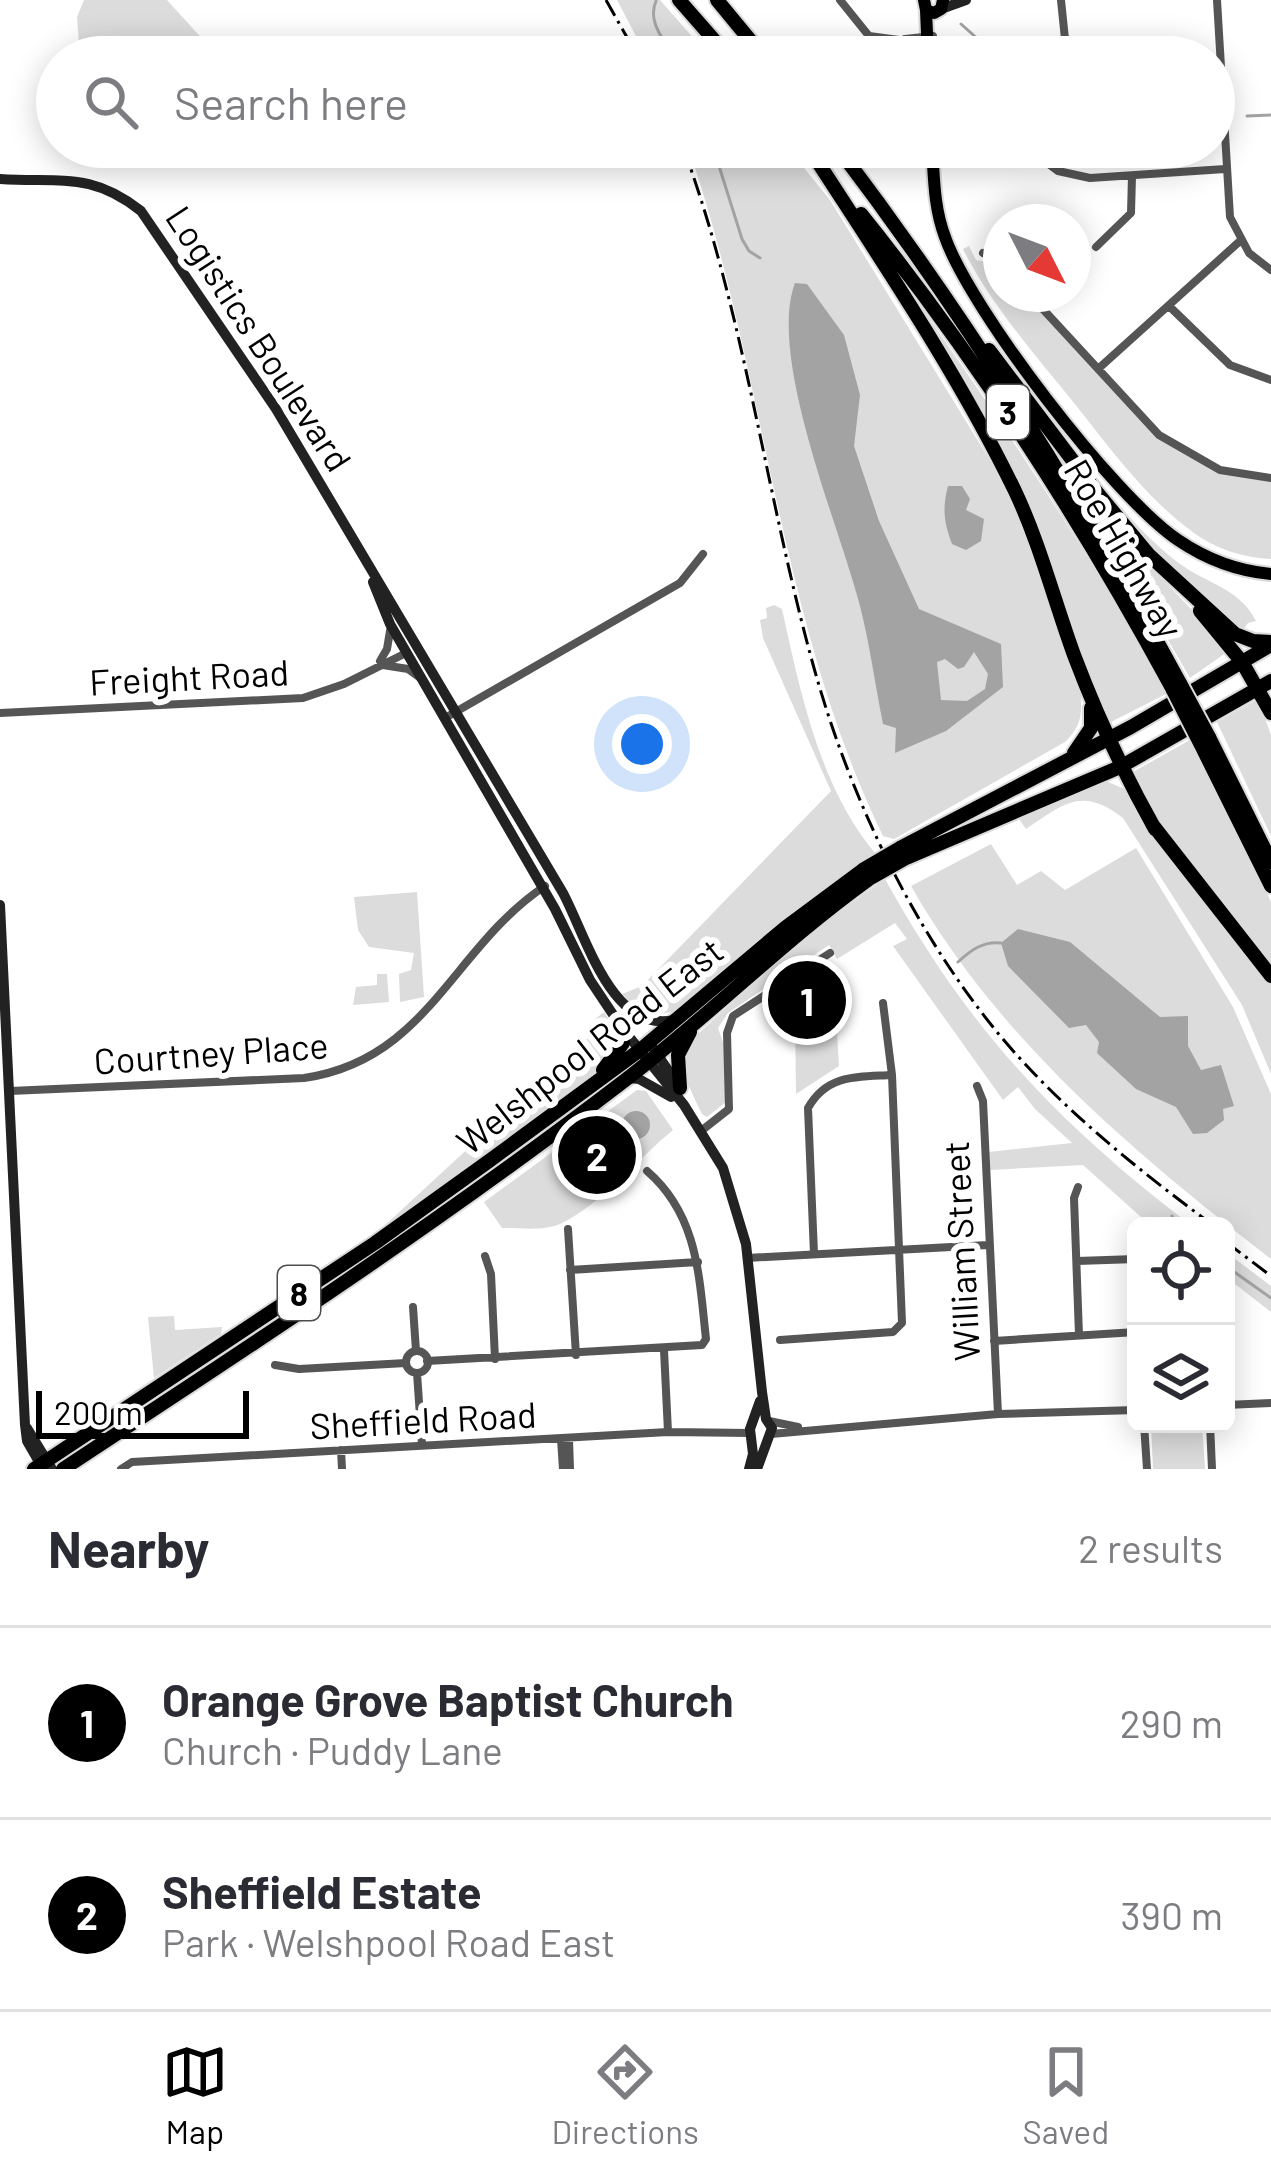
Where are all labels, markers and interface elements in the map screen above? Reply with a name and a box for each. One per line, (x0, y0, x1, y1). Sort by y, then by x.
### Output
search box (36, 36, 1235, 168)
icon: search (78, 69, 144, 135)
text: Search here (174, 75, 408, 129)
street label: Logistics Boulevard (158, 197, 362, 479)
north arrow (983, 204, 1091, 312)
road number: 3 (987, 385, 1029, 439)
street label: Roe Highway (1057, 451, 1193, 645)
street label: Freight Road (88, 649, 290, 703)
your location (612, 714, 672, 774)
street label: Welshpool Road East (447, 928, 731, 1162)
pin: 1 (768, 955, 846, 1045)
street label: Courtney Place (92, 1022, 330, 1082)
pin: 2 (558, 1110, 636, 1200)
street label: William Street (933, 1140, 987, 1362)
map controls (1127, 1217, 1235, 1433)
button: locate (1127, 1217, 1235, 1325)
road number: 8 (278, 1266, 320, 1320)
button: layers (1127, 1325, 1235, 1433)
scale bar (36, 1385, 249, 1438)
text: 200 m (54, 1392, 143, 1432)
street label: Sheffield Road (309, 1392, 537, 1446)
text: Nearby (48, 1517, 209, 1578)
text: 2 results (1078, 1524, 1223, 1571)
text: Orange Grove Baptist Church (162, 1672, 734, 1726)
text: 1 (80, 1699, 94, 1746)
text: 290 m (1120, 1699, 1223, 1746)
text: Church · Puddy Lane (162, 1726, 503, 1773)
text: Sheffield Estate (162, 1864, 482, 1918)
text: 2 (76, 1891, 98, 1938)
text: 390 m (1121, 1891, 1223, 1938)
text: Park · Welshpool Road East (162, 1918, 615, 1965)
tab: Map (162, 2039, 228, 2151)
tab: Directions (551, 2039, 699, 2151)
tab: Saved (1023, 2039, 1109, 2151)

